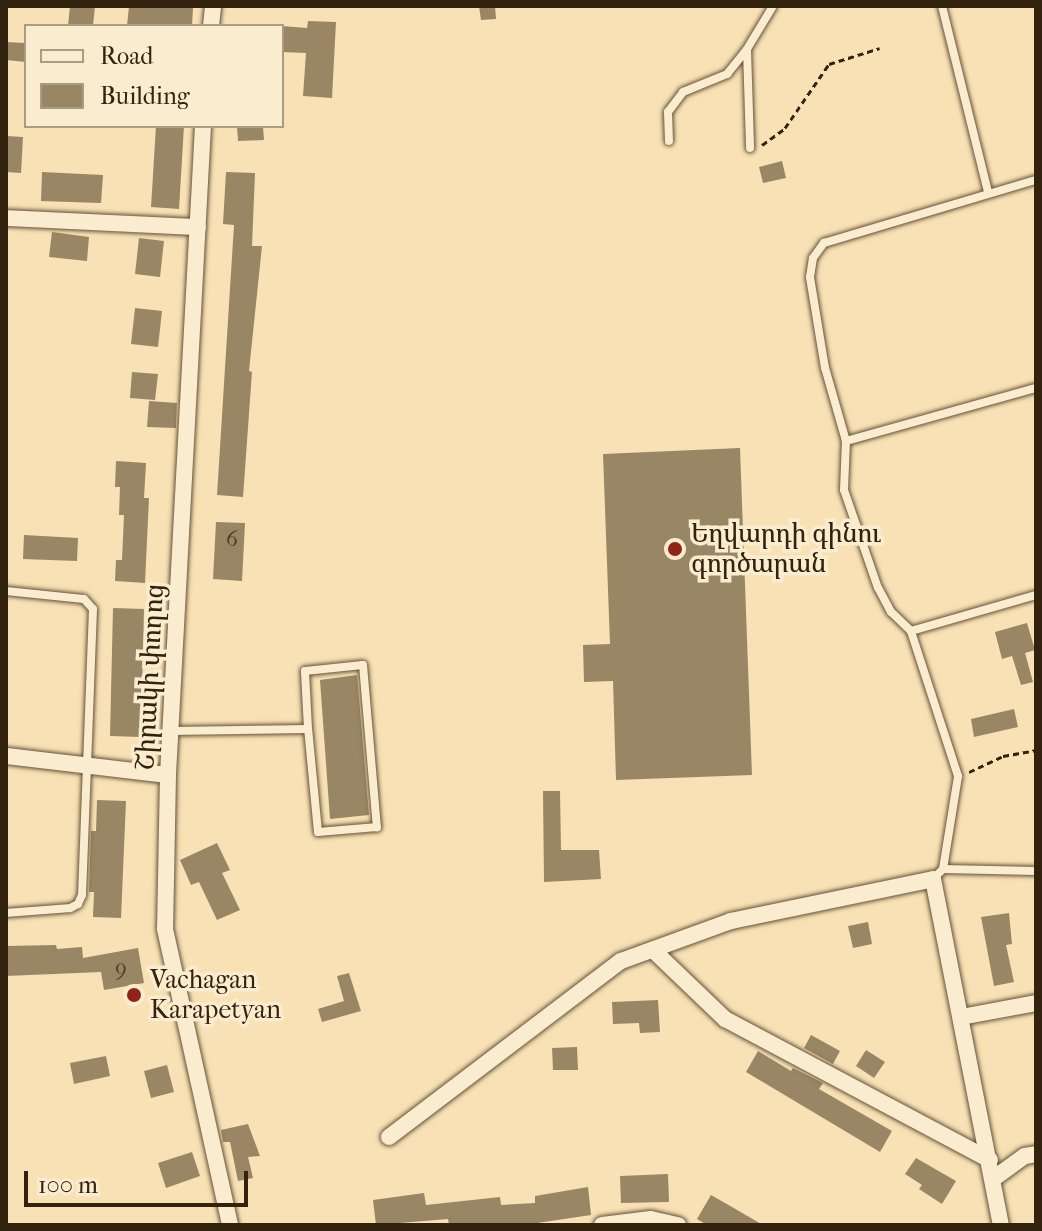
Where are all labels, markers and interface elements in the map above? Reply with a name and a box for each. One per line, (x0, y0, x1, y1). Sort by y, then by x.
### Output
legend (24, 24, 284, 128)
text: Road (100, 42, 153, 70)
text: Building (100, 82, 190, 110)
place label: Եղվարդի գինու գործարան (691, 518, 881, 580)
house number: 6 (226, 527, 238, 553)
marker: Եղվարդի գինու գործարան (666, 540, 684, 558)
street label: Շիրակի փողոց (130, 583, 170, 771)
house number: 9 (115, 956, 127, 982)
place label: Vachagan Karapetyan (150, 964, 281, 1026)
marker: Vachagan Karapetyan (125, 986, 143, 1004)
scale bar (28, 1155, 252, 1205)
text: 100 m (38, 1171, 98, 1199)

